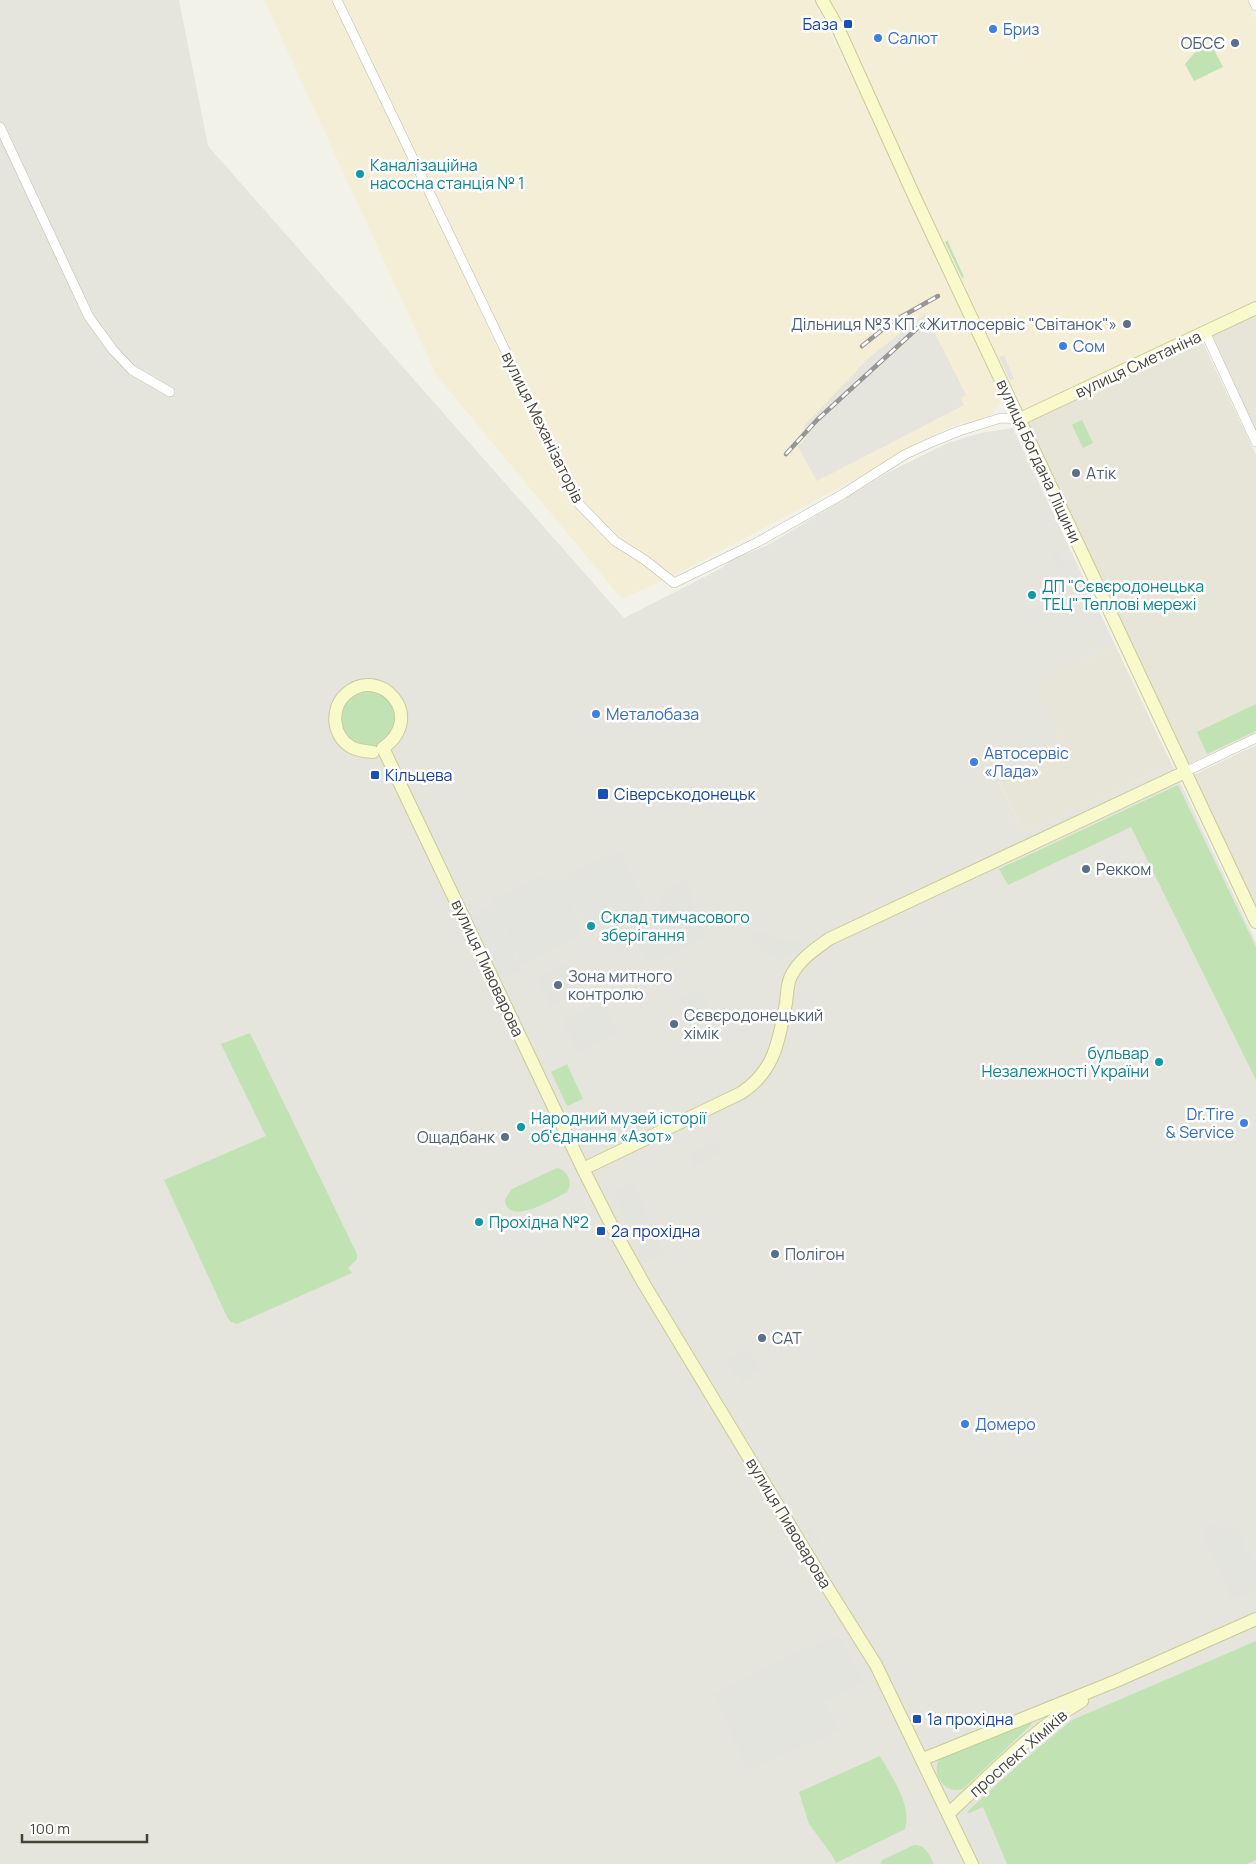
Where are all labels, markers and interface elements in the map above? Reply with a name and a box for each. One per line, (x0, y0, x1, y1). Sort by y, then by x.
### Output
place label: База (802, 13, 838, 35)
marker: База (842, 18, 854, 30)
place label: Бриз (1003, 18, 1039, 40)
marker: Бриз (987, 23, 999, 35)
place label: Салют (888, 27, 938, 49)
marker: Салют (872, 32, 884, 44)
place label: ОБСЄ (1181, 32, 1225, 54)
marker: ОБСЄ (1229, 37, 1241, 49)
place label: Каналізаційна насосна станція № 1 (370, 154, 524, 194)
marker: Каналізаційна насосна станція № 1 (354, 168, 366, 180)
place label: Дільниця №3 КП «Житлосервіс "Світанок"» (791, 313, 1117, 335)
marker: Дільниця №3 КП «Житлосервіс "Світанок"» (1121, 318, 1133, 330)
street label: вулиця Сметаніна (1071, 325, 1205, 403)
place label: Сом (1073, 335, 1105, 357)
marker: Сом (1057, 340, 1069, 352)
street label: вулиця Механізаторів (497, 348, 589, 507)
street label: вулиця Богдана Ліщини (991, 376, 1087, 546)
place label: Атік (1086, 462, 1117, 484)
marker: Атік (1070, 467, 1082, 479)
place label: ДП "Сєвєродонецька ТЕЦ" Теплові мережі (1042, 575, 1204, 615)
marker: ДП "Сєвєродонецька ТЕЦ" Теплові мережі (1026, 589, 1038, 601)
place label: Металобаза (606, 703, 699, 725)
marker: Металобаза (590, 708, 602, 720)
place label: Автосервіс «Лада» (984, 742, 1069, 782)
marker: Автосервіс «Лада» (968, 756, 980, 768)
place label: Кільцева (385, 764, 452, 786)
marker: Кільцева (369, 769, 381, 781)
place label: Сіверськодонецьк (614, 783, 757, 805)
marker: Сіверськодонецьк (596, 787, 610, 801)
place label: Рекком (1096, 858, 1151, 880)
marker: Рекком (1080, 863, 1092, 875)
street label: вулиця Пивоварова (447, 896, 529, 1040)
place label: Склад тимчасового зберігання (601, 906, 750, 946)
marker: Склад тимчасового зберігання (585, 920, 597, 932)
place label: Зона митного контролю (568, 965, 673, 1005)
marker: Зона митного контролю (552, 979, 564, 991)
place label: Сєвєродонецький хімік (684, 1004, 823, 1044)
marker: Сєвєродонецький хімік (668, 1018, 680, 1030)
place label: бульвар Незалежності України (981, 1042, 1149, 1082)
marker: бульвар Незалежності України (1153, 1056, 1165, 1068)
place label: Dr.Tire & Service (1166, 1103, 1234, 1143)
place label: Народний музей історії об'єднання «Азот» (531, 1107, 707, 1147)
marker: Dr.Tire & Service (1238, 1117, 1250, 1129)
marker: Народний музей історії об'єднання «Азот» (515, 1121, 527, 1133)
place label: Ощадбанк (417, 1126, 496, 1148)
marker: Ощадбанк (499, 1131, 511, 1143)
place label: Прохідна №2 (489, 1211, 589, 1233)
marker: Прохідна №2 (473, 1216, 485, 1228)
place label: 2а прохідна (611, 1220, 700, 1242)
marker: 2а прохідна (595, 1225, 607, 1237)
place label: Полігон (785, 1243, 845, 1265)
marker: Полігон (769, 1248, 781, 1260)
place label: CAT (772, 1327, 802, 1349)
marker: CAT (756, 1332, 768, 1344)
place label: Домеро (975, 1413, 1036, 1435)
marker: Домеро (959, 1418, 971, 1430)
street label: вулиця Пивоварова (741, 1453, 837, 1593)
street label: проспект Хіміків (964, 1704, 1072, 1802)
place label: 1а прохідна (927, 1708, 1013, 1730)
marker: 1а прохідна (911, 1713, 923, 1725)
scale bar (22, 1812, 148, 1844)
text: 100 m (30, 1818, 70, 1839)

